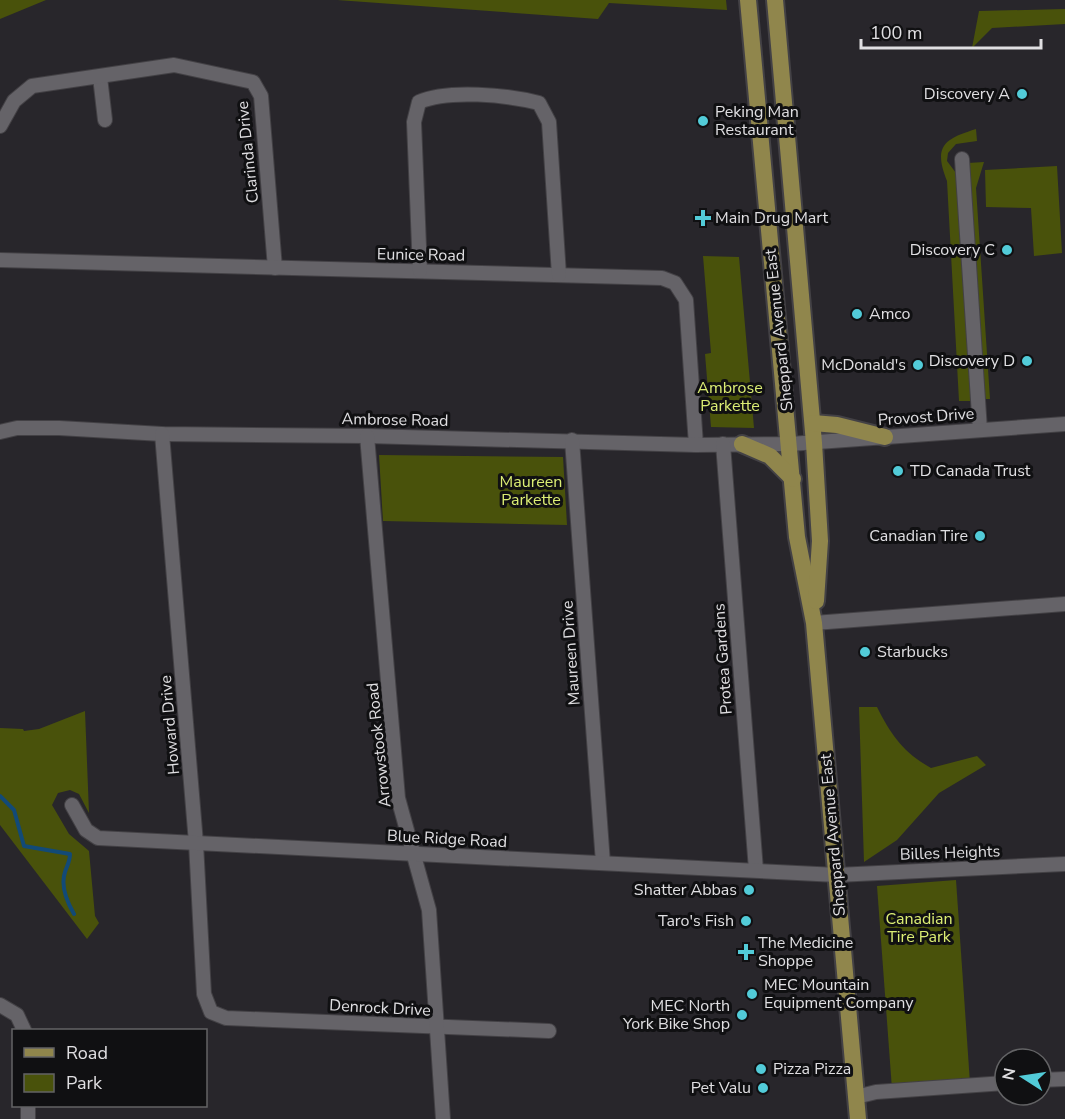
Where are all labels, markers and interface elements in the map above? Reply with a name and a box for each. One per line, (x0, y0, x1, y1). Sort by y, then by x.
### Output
scale bar (861, 12, 1041, 50)
text: 100 m (870, 21, 922, 45)
place label: Discovery A (924, 83, 1010, 105)
marker: Discovery A (1015, 87, 1029, 101)
street label: Clarinda Drive (232, 100, 264, 204)
place label: Peking Man Restaurant (715, 101, 799, 141)
marker: Peking Man Restaurant (696, 114, 710, 128)
place label: Main Drug Mart (715, 207, 828, 229)
marker: Main Drug Mart (696, 211, 710, 225)
place label: Discovery C (910, 239, 995, 261)
street label: Eunice Road (377, 243, 465, 267)
marker: Discovery C (1000, 243, 1014, 257)
street label: Sheppard Avenue East (759, 247, 798, 412)
place label: Amco (869, 303, 911, 325)
marker: Amco (850, 307, 864, 321)
place label: Discovery D (929, 350, 1015, 372)
place label: McDonald's (821, 354, 906, 376)
marker: Discovery D (1020, 354, 1034, 368)
marker: McDonald's (911, 358, 925, 372)
park label: Ambrose Parkette (697, 377, 763, 417)
street label: Provost Drive (877, 403, 975, 431)
street label: Ambrose Road (341, 408, 449, 432)
place label: TD Canada Trust (910, 460, 1031, 482)
marker: TD Canada Trust (891, 464, 905, 478)
park label: Maureen Parkette (500, 471, 562, 511)
place label: Canadian Tire (869, 525, 968, 547)
marker: Canadian Tire (973, 529, 987, 543)
street label: Maureen Drive (556, 600, 586, 706)
street label: Protea Gardens (708, 603, 738, 715)
place label: Starbucks (877, 641, 948, 663)
marker: Starbucks (858, 645, 872, 659)
street label: Howard Drive (155, 674, 185, 776)
street label: Arrowstook Road (362, 682, 396, 808)
street label: Sheppard Avenue East (815, 752, 851, 917)
street label: Blue Ridge Road (386, 825, 508, 853)
street label: Billes Heights (899, 840, 1001, 866)
place label: Shatter Abbas (634, 879, 737, 901)
marker: Shatter Abbas (742, 883, 756, 897)
park label: Canadian Tire Park (885, 908, 953, 948)
place label: Taro's Fish (658, 910, 734, 932)
marker: Taro's Fish (739, 914, 753, 928)
place label: The Medicine Shoppe (758, 932, 853, 972)
marker: The Medicine Shoppe (739, 945, 753, 959)
place label: MEC Mountain Equipment Company (764, 974, 914, 1014)
marker: MEC Mountain Equipment Company (745, 987, 759, 1001)
street label: Denrock Drive (329, 994, 431, 1022)
place label: MEC North York Bike Shop (622, 995, 730, 1035)
marker: MEC North York Bike Shop (735, 1008, 749, 1022)
legend (12, 1029, 207, 1107)
text: Road (66, 1041, 108, 1065)
north arrow (993, 1047, 1053, 1107)
place label: Pizza Pizza (773, 1058, 851, 1080)
marker: Pizza Pizza (754, 1062, 768, 1076)
text: N (997, 1066, 1021, 1082)
text: Park (66, 1071, 103, 1095)
place label: Pet Valu (691, 1077, 751, 1099)
marker: Pet Valu (756, 1081, 770, 1095)

